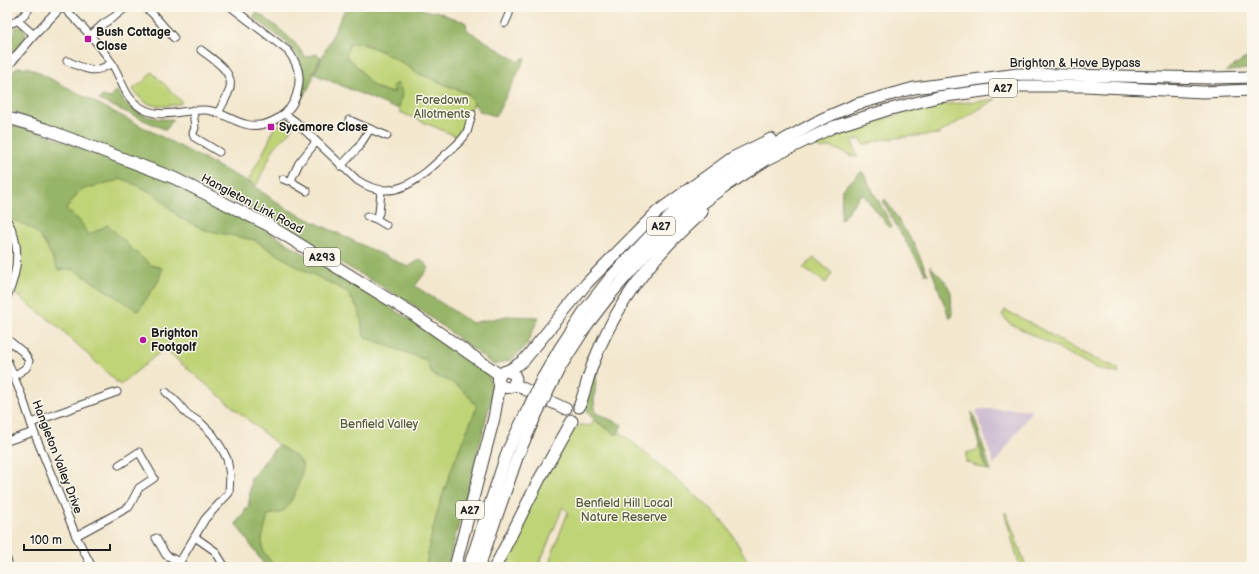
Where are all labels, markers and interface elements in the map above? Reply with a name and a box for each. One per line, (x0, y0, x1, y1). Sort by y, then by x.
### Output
place label: Bush Cottage Close (96, 25, 171, 54)
marker: Bush Cottage Close (83, 34, 93, 44)
street label: Brighton & Hove Bypass (1009, 56, 1141, 71)
road number: A27 (989, 79, 1017, 97)
park label: Foredown Allotments (414, 93, 470, 122)
place label: Sycamore Close (279, 120, 368, 135)
marker: Sycamore Close (266, 122, 276, 132)
street label: Hangleton Link Road (198, 171, 306, 237)
road number: A27 (647, 217, 675, 235)
road number: A293 (304, 248, 340, 266)
place label: Brighton Footgolf (151, 326, 198, 355)
marker: Brighton Footgolf (138, 335, 148, 345)
street label: Hangleton Valley Drive (28, 398, 86, 516)
park label: Benfield Valley (340, 417, 419, 432)
park label: Benfield Hill Local Nature Reserve (575, 496, 673, 525)
road number: A27 (456, 501, 484, 519)
scale bar (24, 526, 110, 552)
text: 100 m (30, 533, 62, 548)

